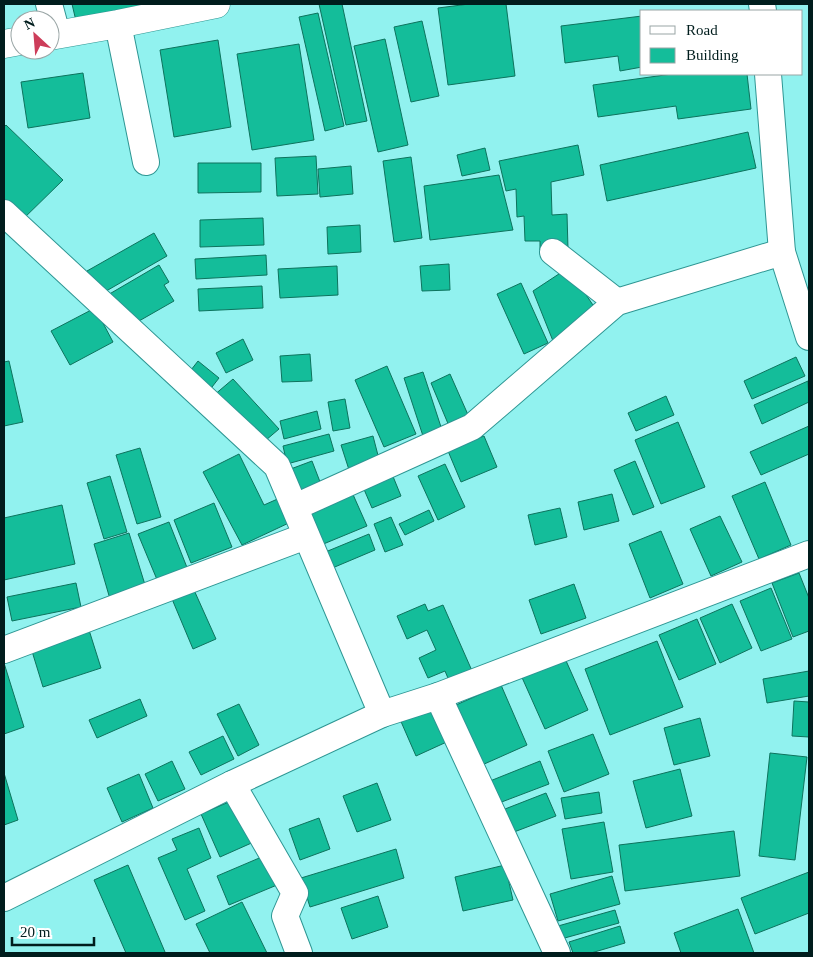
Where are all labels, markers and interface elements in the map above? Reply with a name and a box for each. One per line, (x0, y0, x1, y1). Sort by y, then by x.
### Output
north arrow (10, 10, 60, 60)
legend (640, 10, 803, 75)
text: N (22, 15, 37, 33)
text: Road (686, 22, 718, 38)
text: Building (686, 47, 739, 63)
scale bar (12, 914, 95, 946)
text: 20 m (20, 924, 51, 940)

